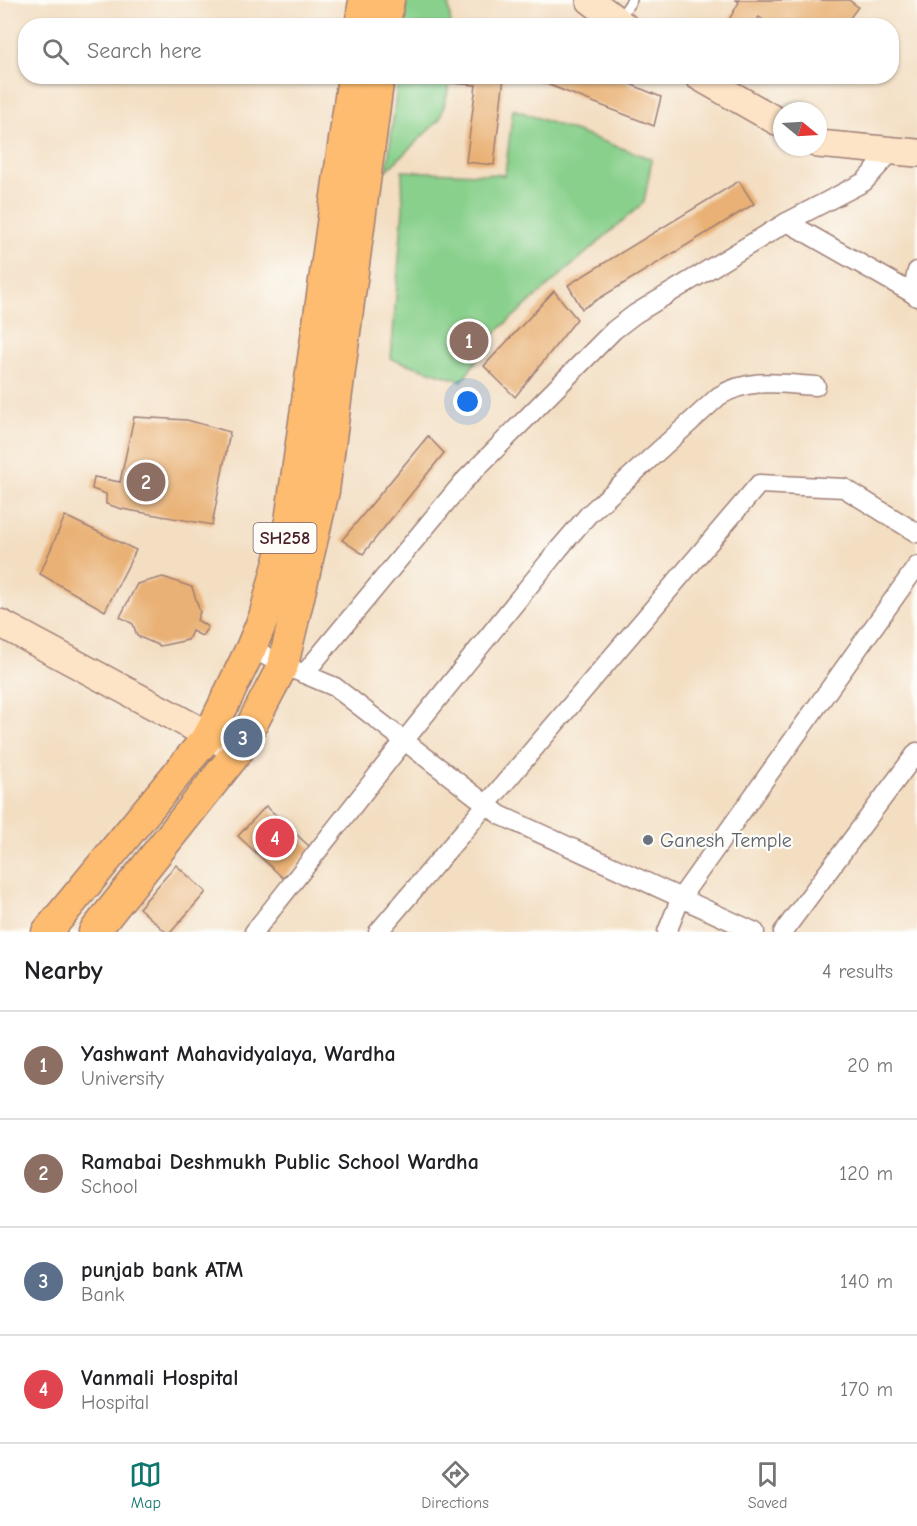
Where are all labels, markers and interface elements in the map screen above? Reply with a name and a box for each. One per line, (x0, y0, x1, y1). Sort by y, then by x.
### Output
search box (18, 18, 899, 84)
icon: search (39, 35, 72, 68)
text: Search here (87, 38, 202, 64)
north arrow (773, 102, 827, 156)
pin: 1 (450, 318, 488, 364)
your location (453, 387, 482, 416)
pin: 2 (126, 460, 166, 504)
road number: SH258 (254, 523, 316, 553)
pin: 3 (224, 716, 262, 760)
pin: 4 (256, 816, 294, 860)
place label: Ganesh Temple (660, 829, 792, 852)
marker: Ganesh Temple (641, 833, 655, 847)
text: Nearby (24, 956, 103, 986)
text: 4 results (822, 960, 893, 983)
text: Yashwant Mahavidyalaya, Wardha (81, 1041, 396, 1067)
text: 1 (40, 1054, 47, 1077)
text: 20 m (847, 1054, 893, 1077)
text: University (81, 1067, 164, 1090)
text: Ramabai Deshmukh Public School Wardha (81, 1149, 479, 1175)
text: 2 (39, 1162, 48, 1185)
text: 120 m (839, 1162, 893, 1185)
text: School (81, 1175, 138, 1198)
text: punjab bank ATM (81, 1257, 243, 1283)
text: 3 (39, 1270, 48, 1293)
text: 140 m (840, 1270, 893, 1293)
text: Bank (81, 1283, 124, 1306)
text: Vanmali Hospital (81, 1365, 238, 1391)
text: 4 (39, 1378, 48, 1401)
text: 170 m (840, 1378, 893, 1401)
text: Hospital (81, 1391, 149, 1414)
tab: Map (129, 1458, 162, 1512)
tab: Directions (421, 1458, 489, 1512)
tab: Saved (748, 1458, 788, 1512)

